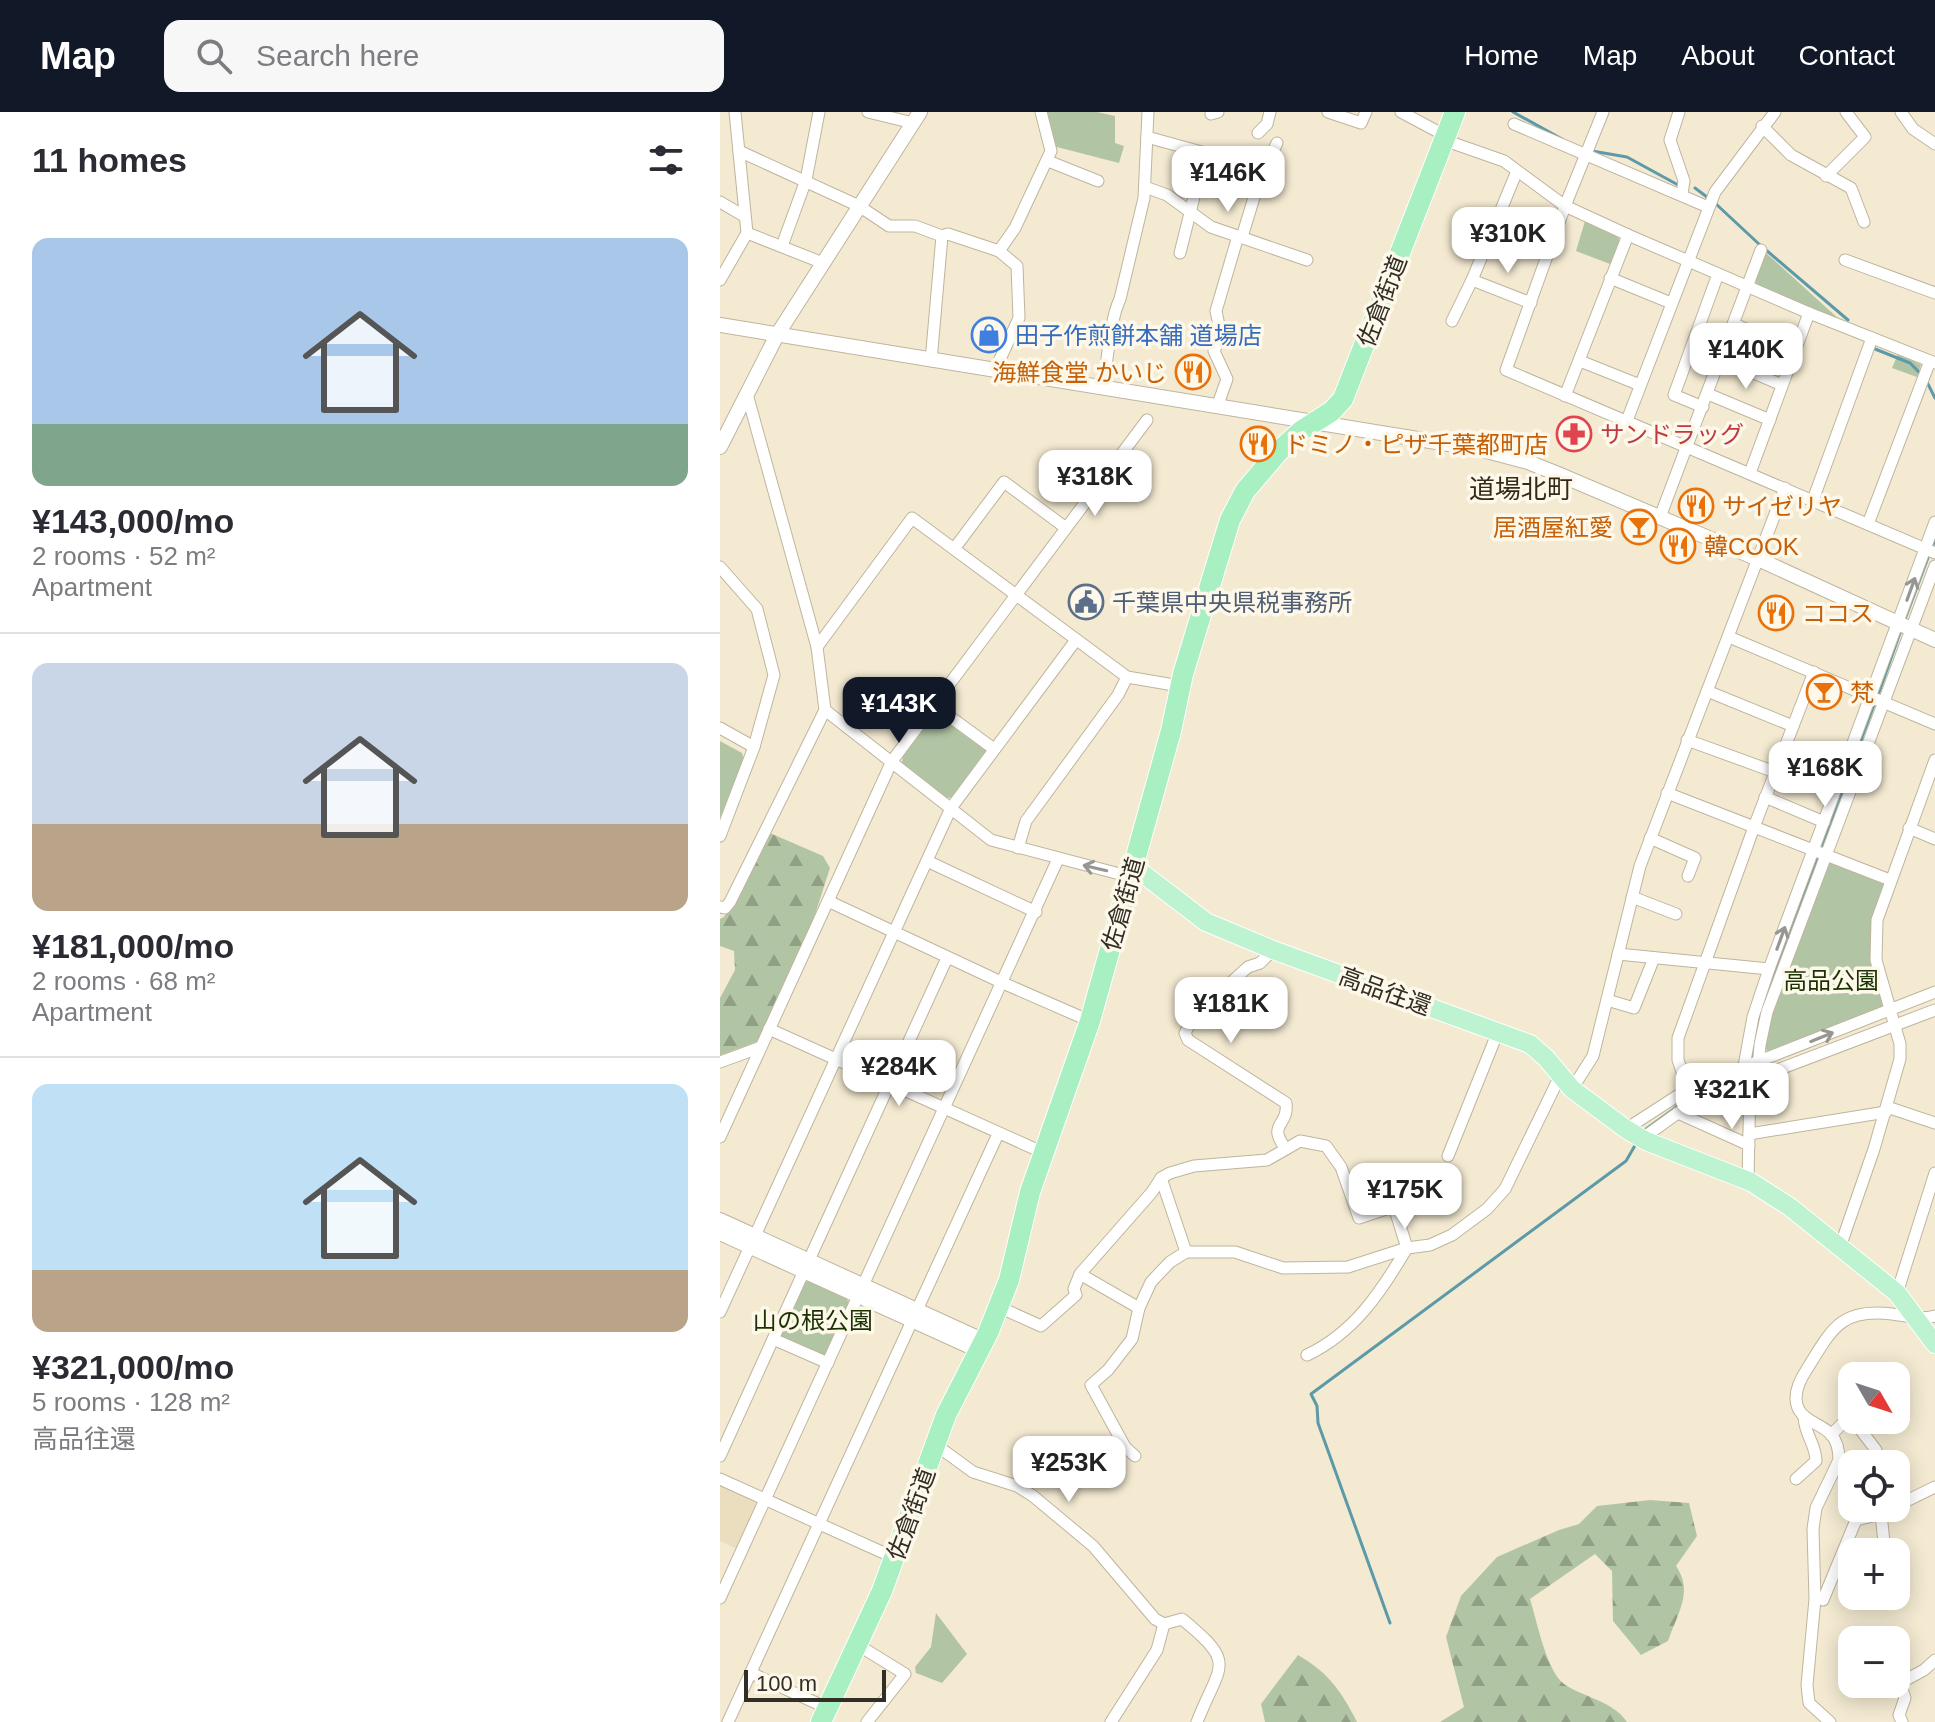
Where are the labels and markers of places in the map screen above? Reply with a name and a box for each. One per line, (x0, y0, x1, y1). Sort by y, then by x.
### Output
pin: ¥146K (1172, 146, 1284, 214)
pin: ¥310K (1452, 207, 1564, 275)
shop icon: 田子作煎餅本舗 道場店 (970, 316, 1008, 354)
place label: 田子作煎餅本舗 道場店 (1015, 322, 1262, 349)
pin: ¥140K (1690, 323, 1802, 391)
restaurant icon: 海鮮食堂 かいじ (1174, 353, 1212, 391)
place label: 海鮮食堂 かいじ (992, 359, 1167, 386)
pharmacy icon: サンドラッグ (1555, 415, 1593, 453)
place label: サンドラッグ (1600, 421, 1744, 448)
restaurant icon: ドミノ・ピザ千葉都町店 (1239, 425, 1277, 463)
place label: ドミノ・ピザ千葉都町店 (1284, 431, 1548, 458)
pin: ¥318K (1039, 450, 1151, 518)
restaurant icon: サイゼリヤ (1677, 487, 1715, 525)
place label: サイゼリヤ (1722, 493, 1842, 520)
bar icon: 居酒屋紅愛 (1620, 508, 1658, 546)
place label: 居酒屋紅愛 (1493, 514, 1613, 541)
restaurant icon: 韓COOK (1659, 527, 1697, 565)
place label: 韓COOK (1704, 533, 1799, 560)
public building icon: 千葉県中央県税事務所 (1067, 583, 1105, 621)
place label: 千葉県中央県税事務所 (1112, 589, 1352, 616)
restaurant icon: ココス (1757, 594, 1795, 632)
place label: ココス (1802, 600, 1874, 627)
bar icon: 梵 (1805, 673, 1843, 711)
pin: ¥143K (843, 677, 955, 745)
place label: 梵 (1850, 679, 1874, 706)
pin: ¥168K (1769, 741, 1881, 809)
pin: ¥181K (1175, 977, 1287, 1045)
pin: ¥284K (843, 1040, 955, 1108)
pin: ¥321K (1676, 1063, 1788, 1131)
pin: ¥175K (1349, 1163, 1461, 1231)
pin: ¥253K (1013, 1436, 1125, 1504)

